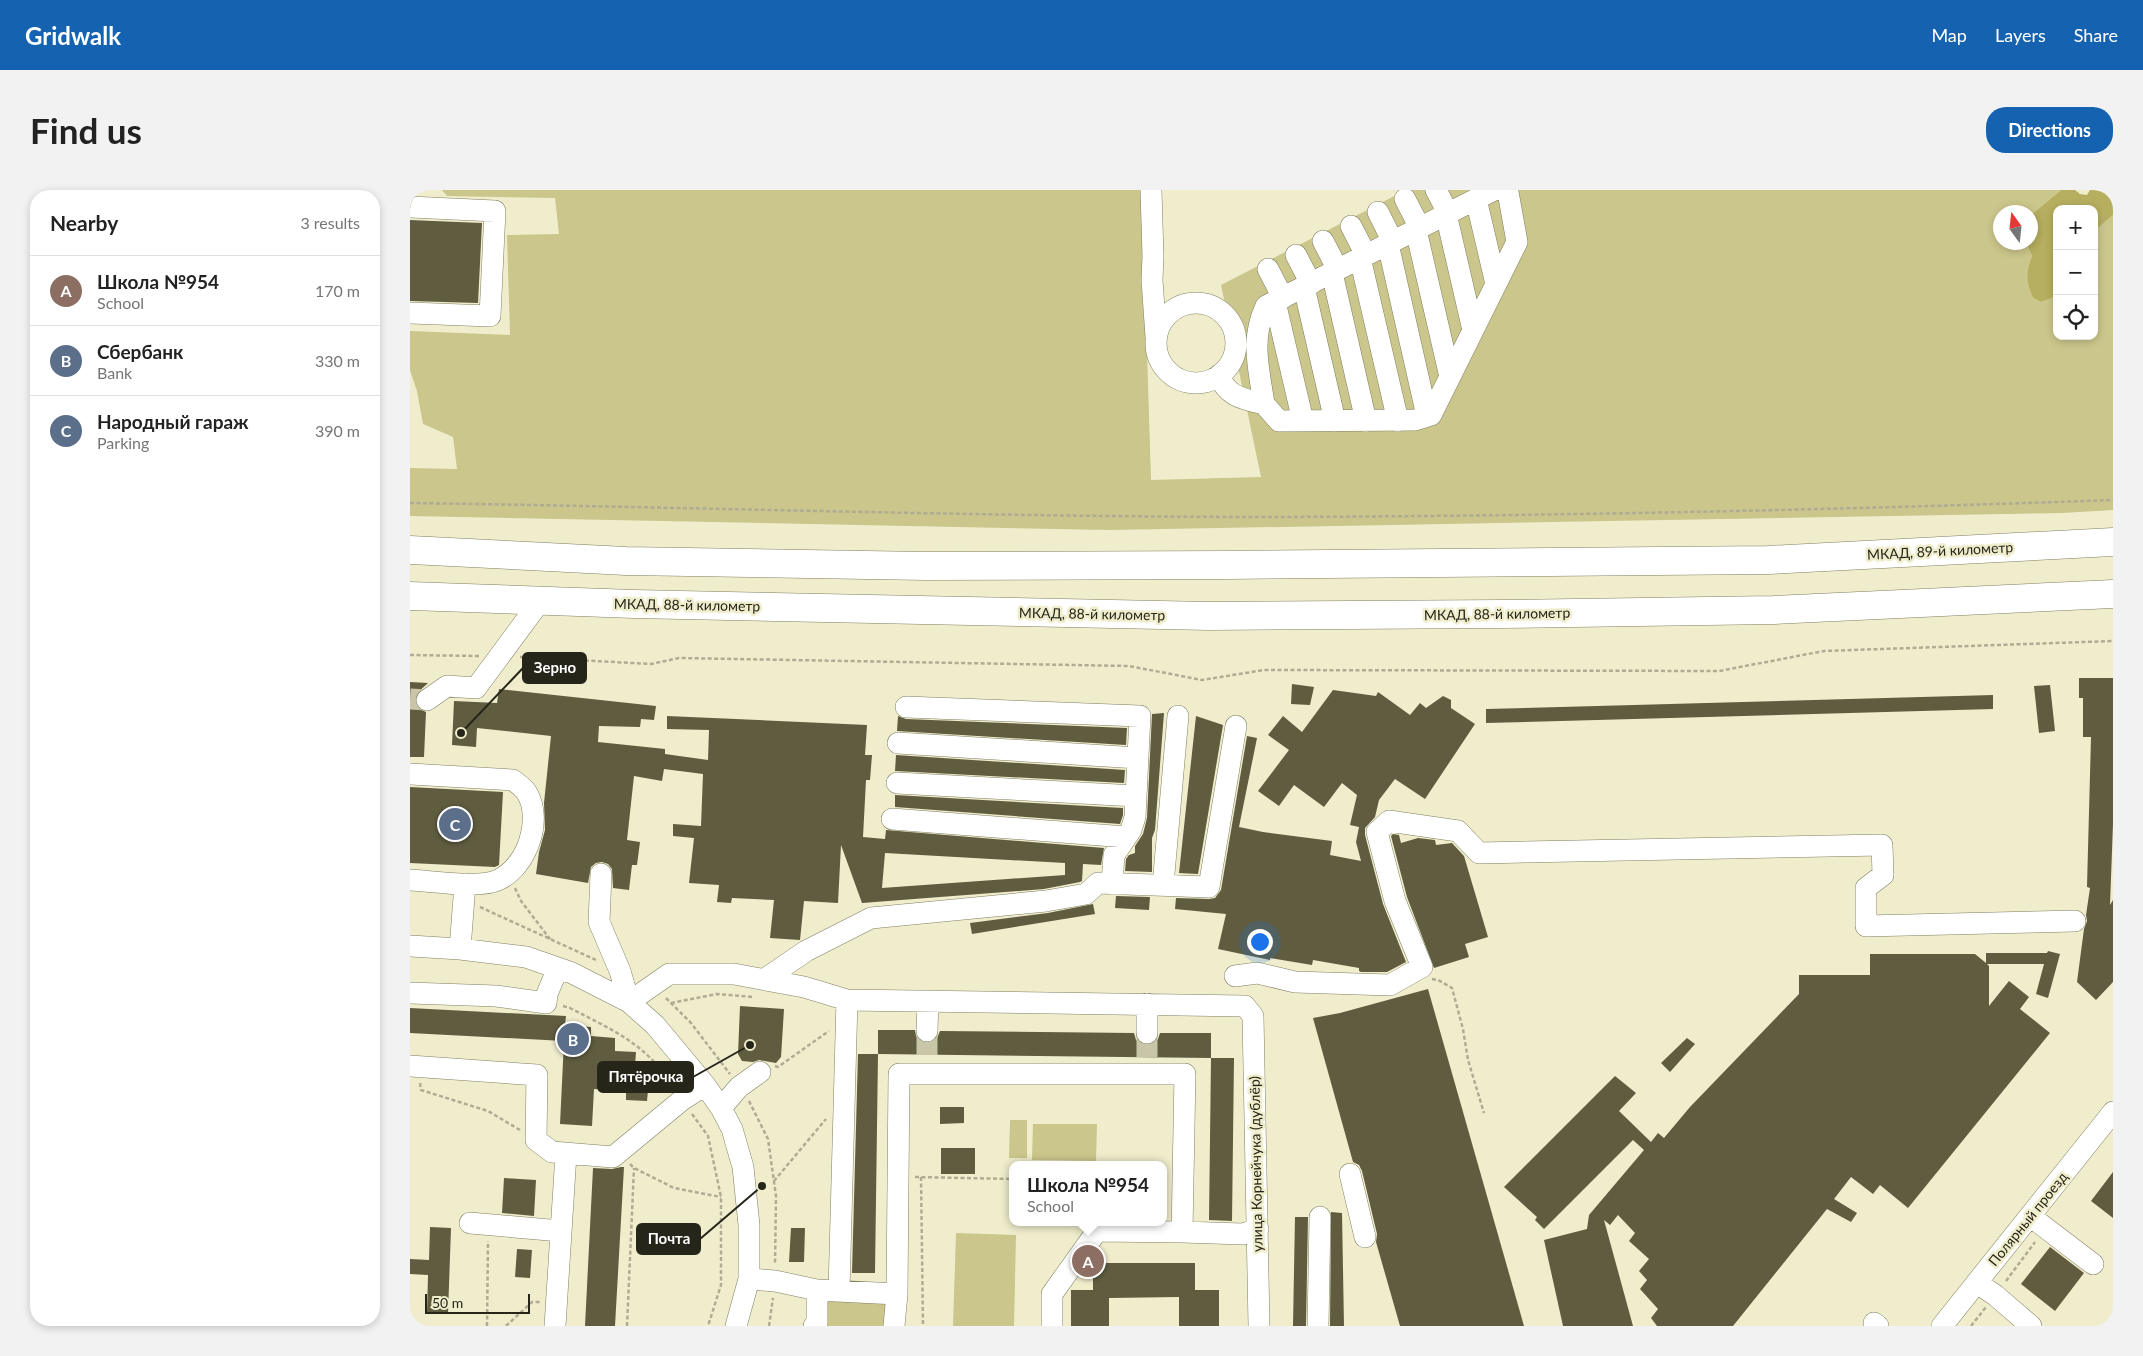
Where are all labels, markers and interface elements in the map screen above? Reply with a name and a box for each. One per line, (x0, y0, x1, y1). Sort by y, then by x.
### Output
text: Gridwalk (25, 21, 121, 50)
text: Map (1931, 24, 1967, 46)
text: Layers (1995, 24, 2046, 46)
text: Share (2074, 24, 2118, 46)
button: Directions (1986, 107, 2113, 153)
text: Find us (30, 109, 142, 151)
north arrow (1993, 205, 2038, 250)
map controls (2053, 205, 2098, 340)
button: + (2053, 205, 2098, 250)
text: Nearby (50, 210, 118, 235)
text: 3 results (300, 213, 360, 232)
button: − (2053, 250, 2098, 295)
text: Школа №954 (97, 270, 219, 293)
text: A (60, 281, 72, 300)
text: 170 m (315, 281, 360, 300)
text: School (97, 293, 144, 312)
button: locate (2053, 295, 2098, 340)
text: Сбербанк (97, 340, 183, 363)
text: B (61, 351, 71, 370)
text: 330 m (315, 351, 360, 370)
text: Bank (97, 363, 132, 382)
text: Народный гараж (97, 410, 249, 433)
text: C (61, 421, 71, 440)
text: 390 m (315, 421, 360, 440)
text: Parking (97, 433, 149, 452)
street label: МКАД, 89-й километр (1866, 538, 2014, 563)
street label: МКАД, 88-й километр (614, 595, 760, 614)
street label: МКАД, 88-й километр (1019, 604, 1165, 623)
street label: МКАД, 88-й километр (1424, 604, 1570, 623)
callout: Зерно (523, 653, 586, 683)
text: Зерно (534, 658, 577, 676)
pin: C (439, 805, 471, 843)
your location (1247, 929, 1273, 955)
pin: B (557, 1020, 589, 1058)
callout: Пятёрочка (598, 1062, 693, 1092)
text: Пятёрочка (609, 1067, 683, 1085)
street label: улица Корнейчука (дублёр) (1245, 1076, 1266, 1252)
popup (1009, 1161, 1167, 1226)
street label: Полярный проезд (1984, 1168, 2071, 1269)
text: Школа №954 (1027, 1173, 1149, 1196)
text: School (1027, 1196, 1074, 1215)
callout: Почта (637, 1224, 700, 1254)
text: Почта (648, 1229, 690, 1247)
pin: A (1072, 1242, 1104, 1280)
scale bar (425, 1291, 530, 1314)
text: 50 m (432, 1294, 463, 1311)

